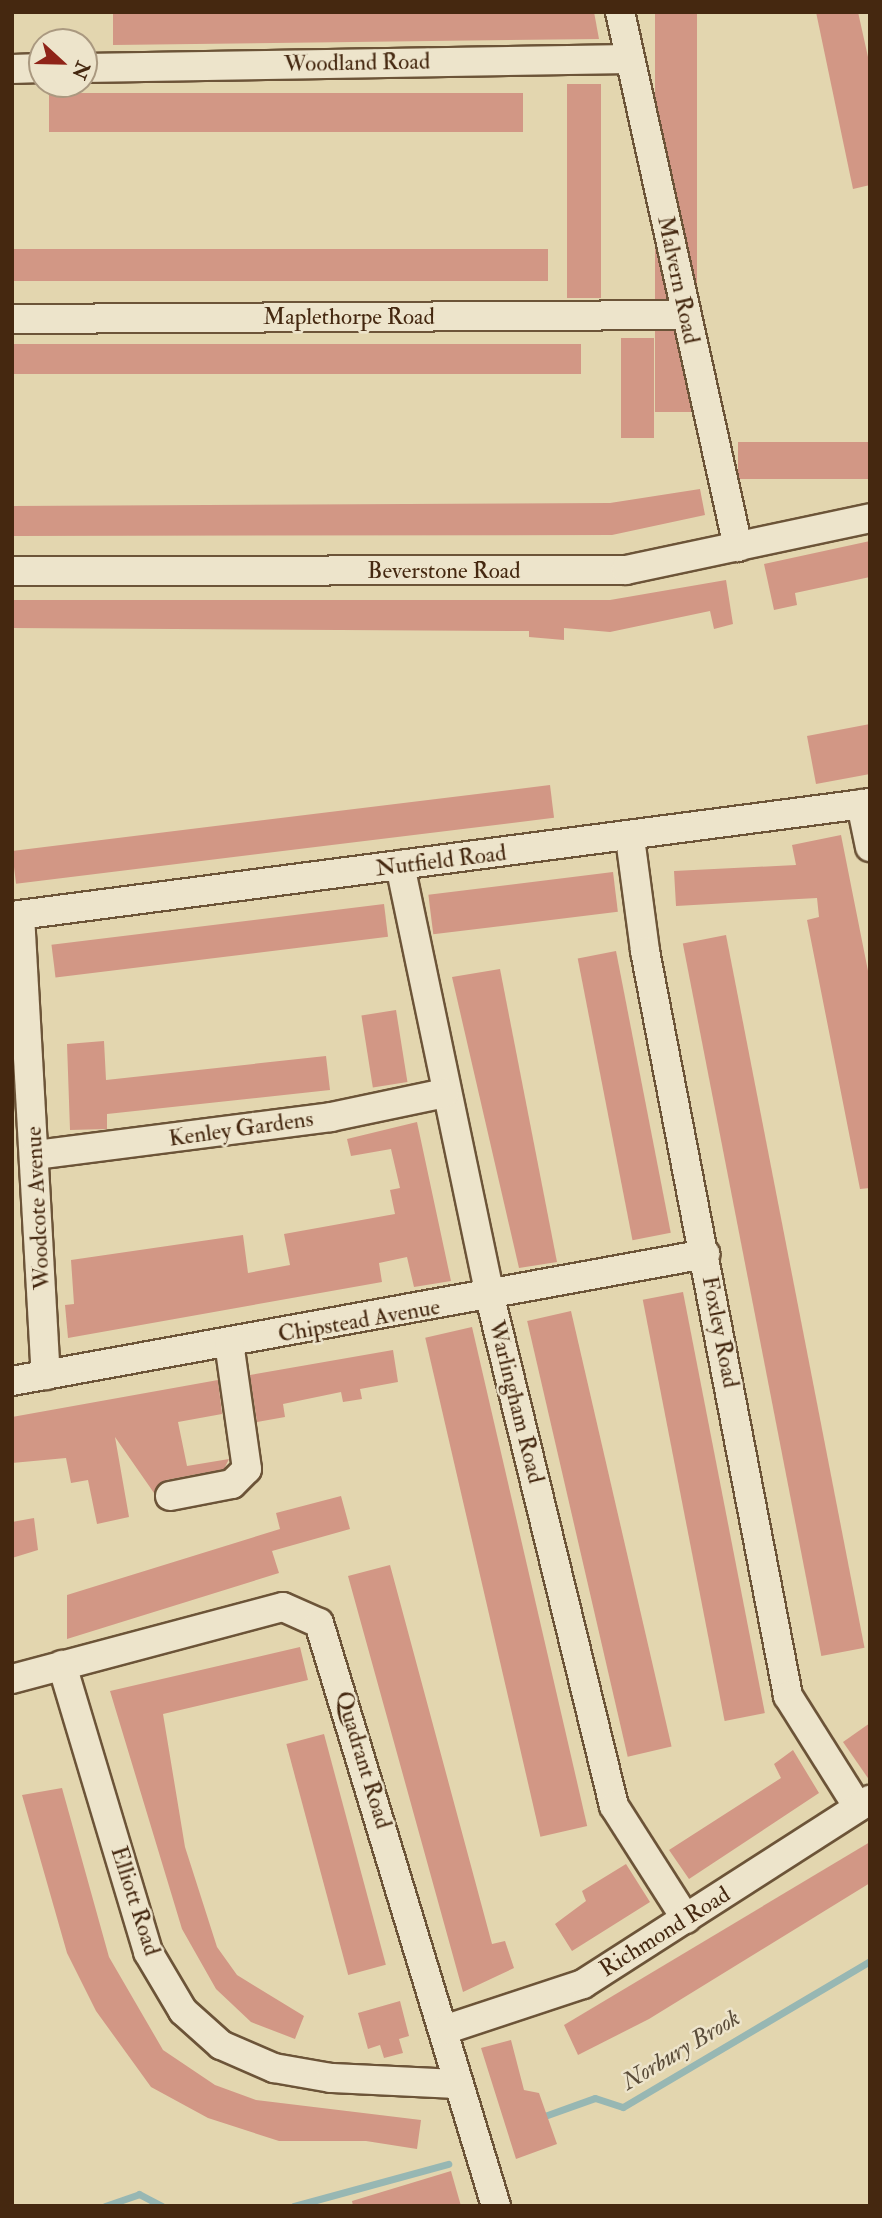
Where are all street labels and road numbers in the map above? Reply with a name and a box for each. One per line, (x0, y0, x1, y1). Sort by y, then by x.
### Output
street label: Woodland Road (284, 48, 430, 78)
street label: Malvern Road (651, 214, 705, 346)
street label: Maplethorpe Road (263, 303, 435, 331)
street label: Beverstone Road (367, 557, 521, 585)
street label: Nutfield Road (374, 839, 508, 883)
street label: Kenley Gardens (167, 1105, 315, 1153)
street label: Woodcote Avenue (20, 1126, 56, 1290)
street label: Foxley Road (696, 1274, 744, 1390)
street label: Chipstead Avenue (276, 1293, 442, 1349)
street label: Warlingham Road (482, 1318, 550, 1486)
street label: Quadrant Road (329, 1688, 397, 1832)
street label: Elliott Road (104, 1843, 166, 1959)
street label: Richmond Road (595, 1881, 735, 1983)

